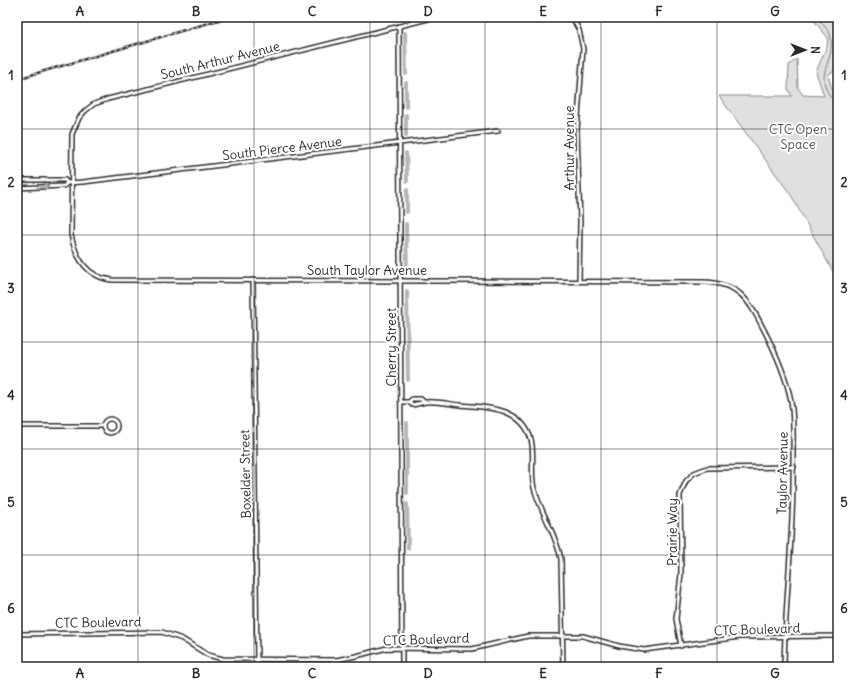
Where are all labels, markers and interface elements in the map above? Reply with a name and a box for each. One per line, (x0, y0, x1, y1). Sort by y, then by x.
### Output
text: A (76, 3, 85, 20)
text: B (192, 3, 201, 20)
text: C (308, 3, 317, 20)
text: D (423, 3, 433, 20)
text: E (539, 3, 547, 20)
text: F (655, 3, 663, 20)
text: G (770, 3, 780, 20)
north arrow (785, 30, 825, 70)
street label: South Arthur Avenue (159, 37, 281, 84)
text: N (808, 46, 822, 54)
text: 1 (8, 67, 14, 84)
text: 1 (841, 67, 847, 84)
street label: Arthur Avenue (561, 105, 578, 191)
park label: CTC Open Space (769, 121, 828, 153)
street label: South Pierce Avenue (221, 133, 343, 164)
text: 2 (7, 174, 15, 191)
text: 2 (840, 174, 848, 191)
one-way arrow (36, 183, 49, 191)
street label: South Taylor Avenue (307, 262, 427, 279)
text: 3 (7, 280, 15, 297)
text: 3 (840, 280, 848, 297)
street label: Cherry Street (383, 307, 400, 386)
text: 4 (7, 387, 15, 404)
text: 4 (840, 387, 848, 404)
street label: Boxelder Street (236, 429, 255, 519)
street label: Taylor Avenue (773, 431, 792, 515)
text: 5 (7, 494, 15, 511)
text: 5 (840, 494, 848, 511)
street label: Prairie Way (664, 498, 681, 566)
text: 6 (7, 600, 15, 617)
text: 6 (840, 600, 848, 617)
street label: CTC Boulevard (55, 613, 142, 632)
street label: CTC Boulevard (714, 619, 801, 640)
street label: CTC Boulevard (383, 629, 470, 650)
text: A (76, 665, 85, 682)
text: B (192, 665, 201, 682)
text: C (308, 665, 317, 682)
text: D (423, 665, 433, 682)
text: E (539, 665, 547, 682)
text: F (655, 665, 663, 682)
text: G (770, 665, 780, 682)

